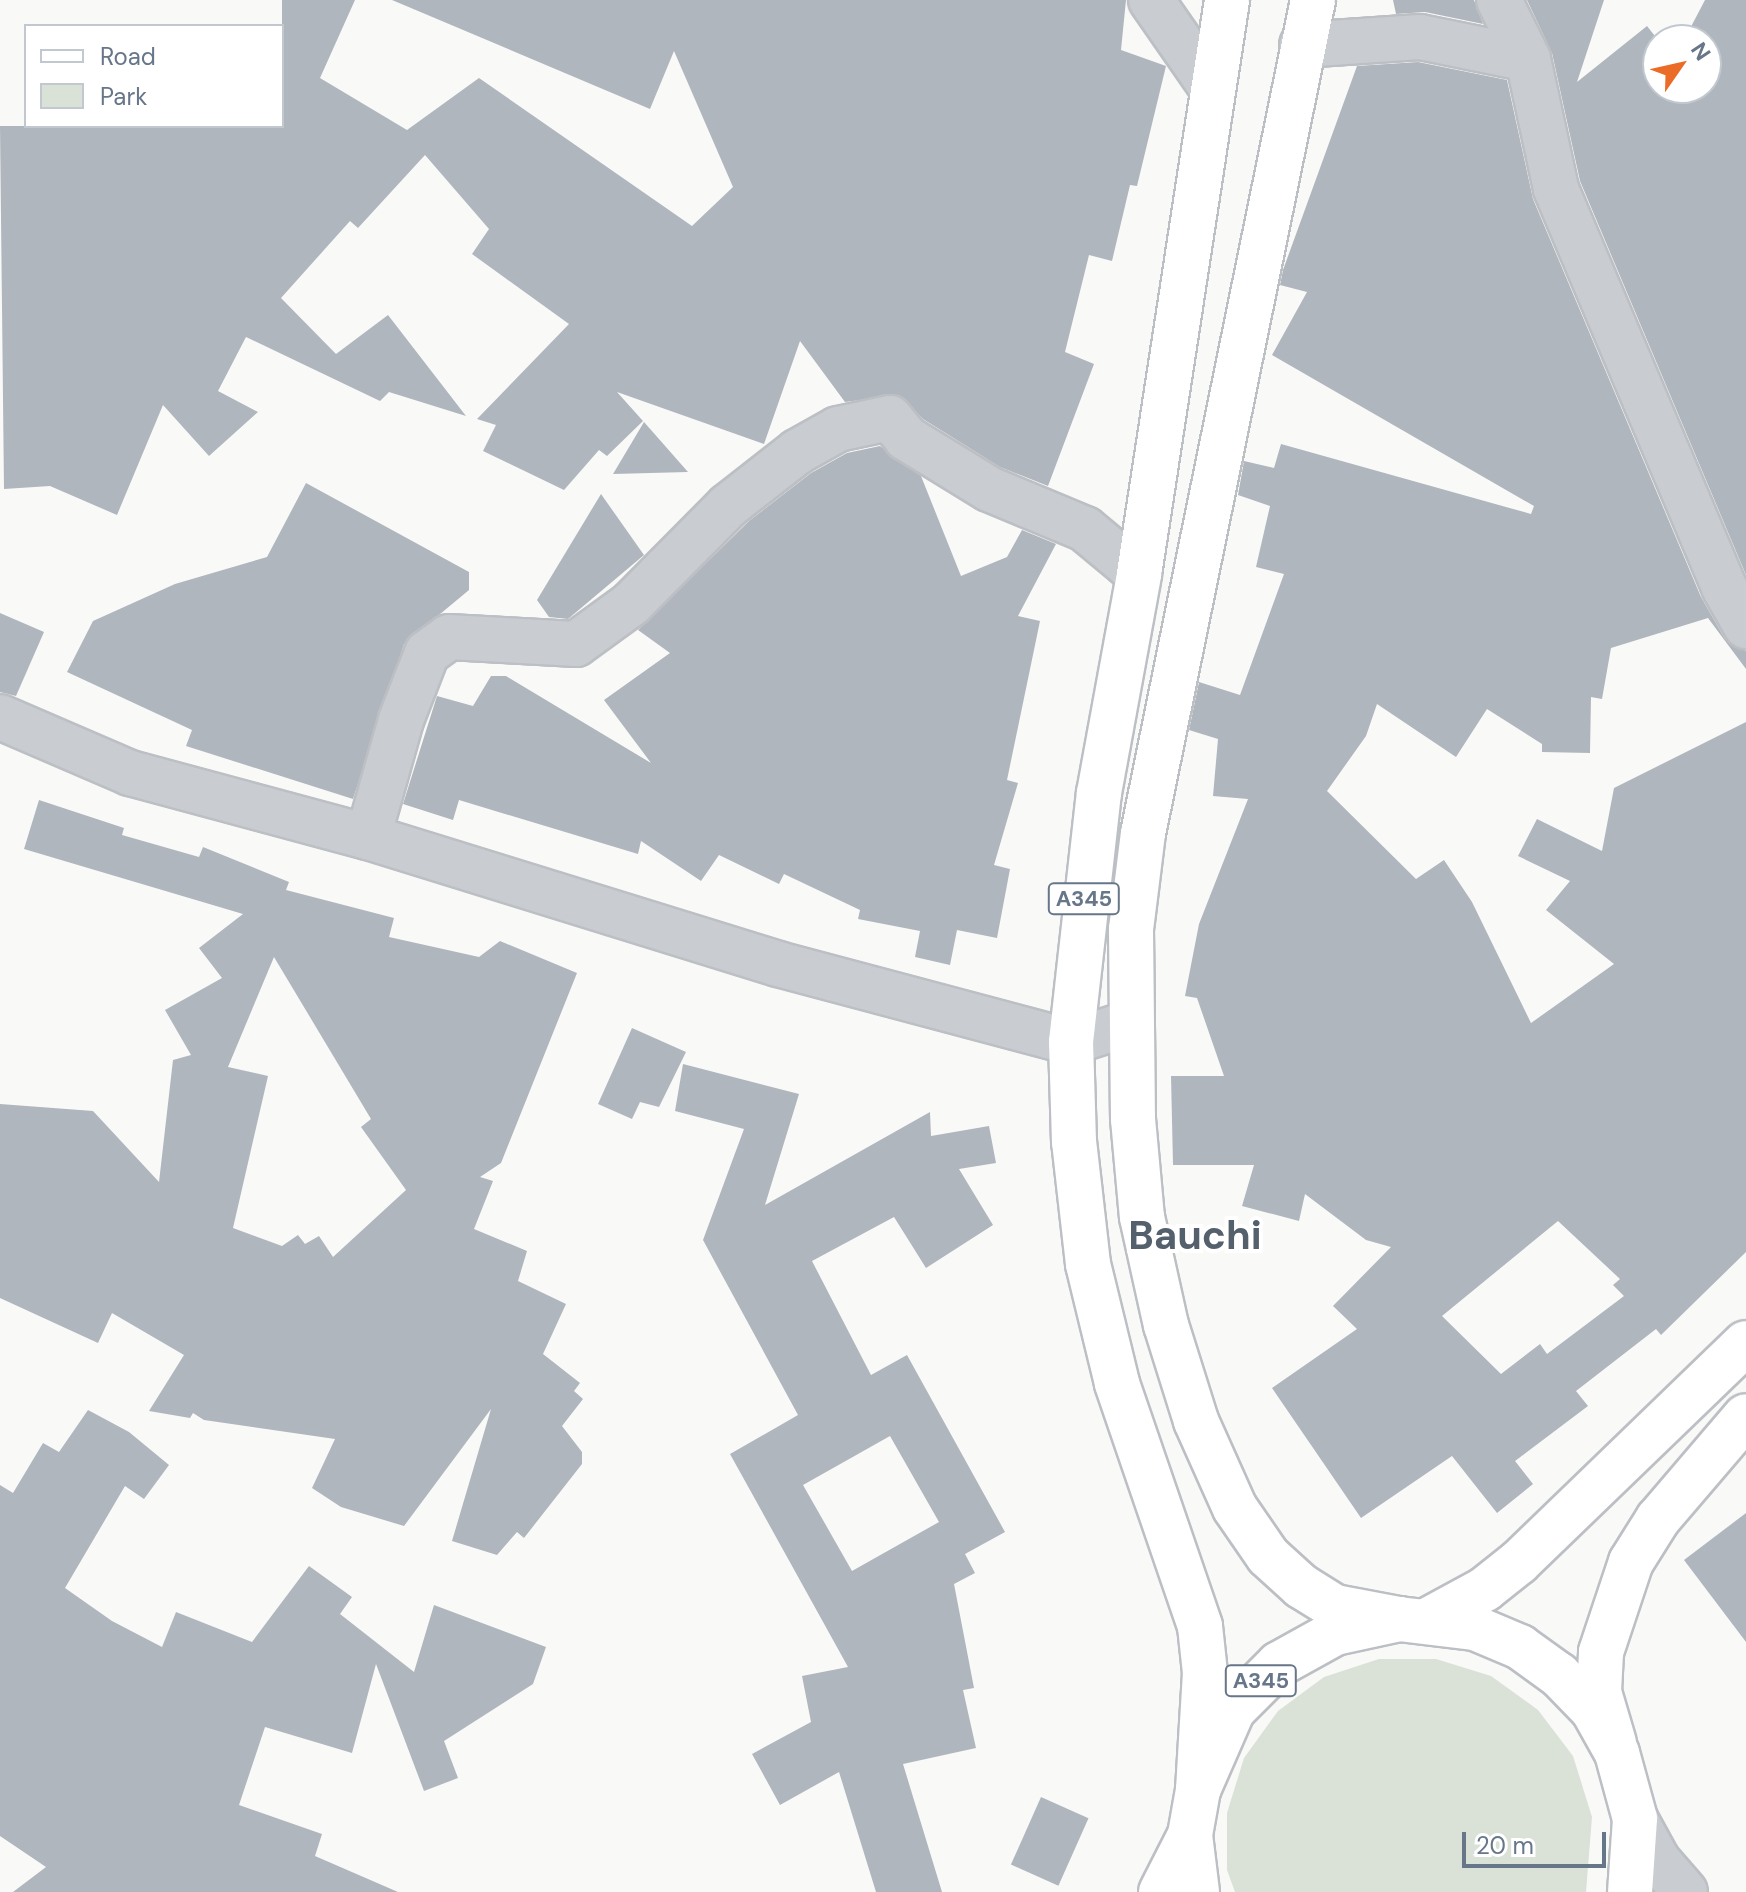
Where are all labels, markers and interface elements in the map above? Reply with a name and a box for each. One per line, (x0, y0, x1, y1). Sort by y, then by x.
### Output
legend (24, 24, 284, 128)
north arrow (1642, 24, 1722, 104)
text: N (1684, 37, 1717, 66)
text: Road (100, 41, 156, 72)
text: Park (100, 81, 147, 112)
road number: A345 (1046, 881, 1122, 917)
district label: Bauchi (1128, 1211, 1262, 1259)
road number: A345 (1223, 1663, 1299, 1699)
scale bar (1466, 1816, 1610, 1866)
text: 20 m (1476, 1830, 1534, 1861)

